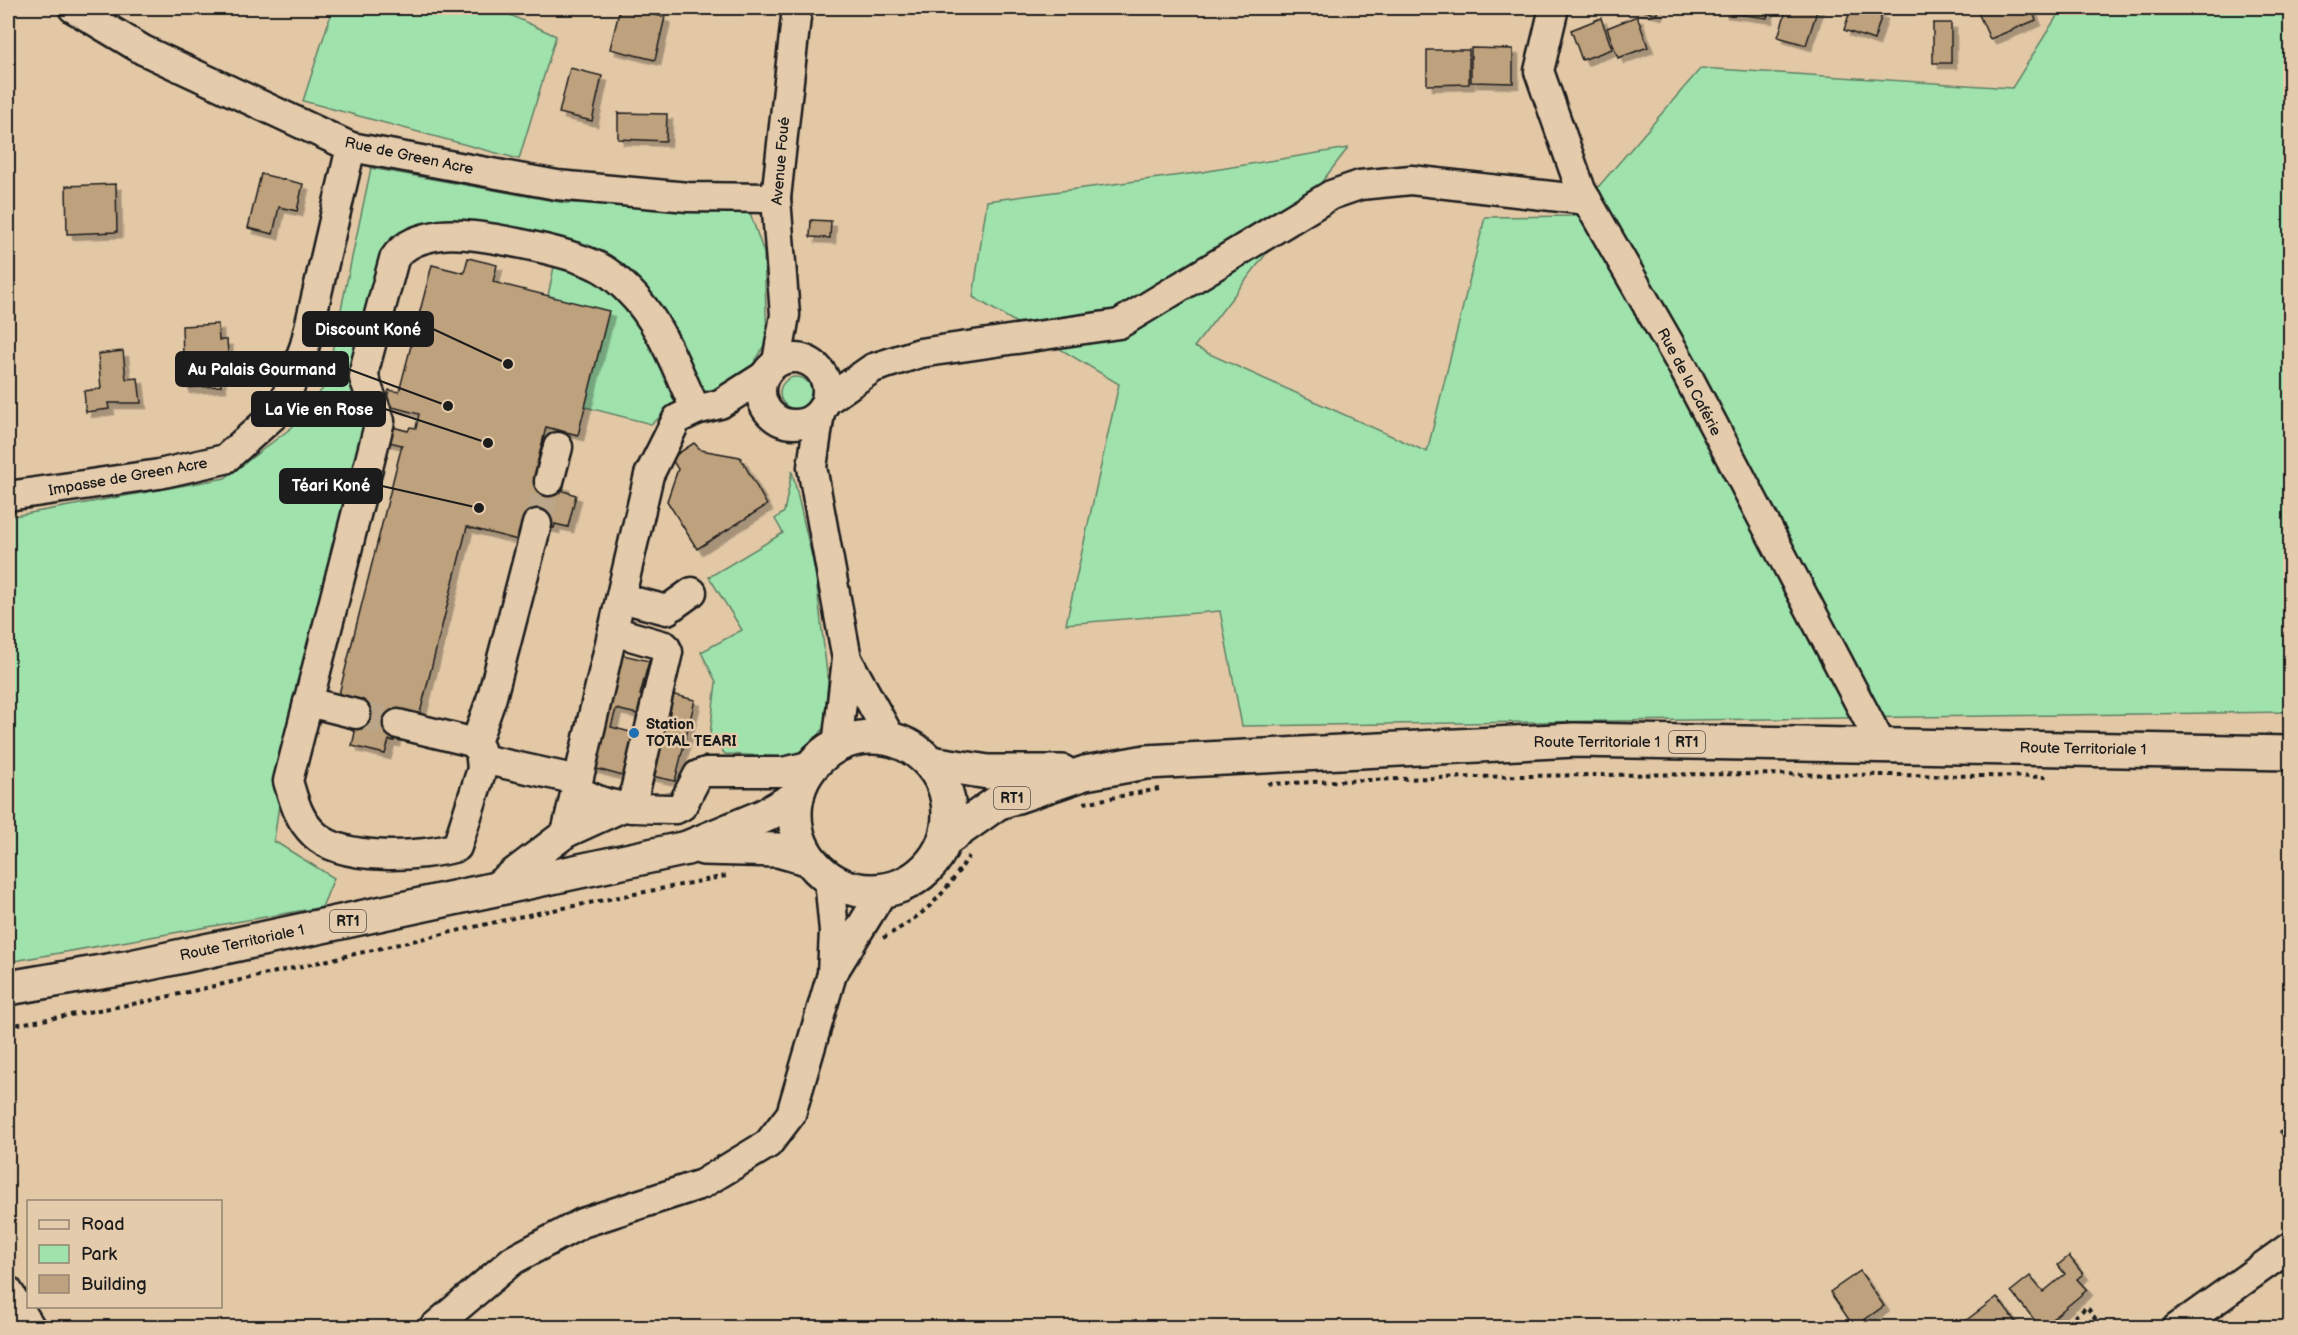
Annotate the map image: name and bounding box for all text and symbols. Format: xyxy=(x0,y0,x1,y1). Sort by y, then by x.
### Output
street label: Avenue Foué xyxy=(768,116,794,206)
street label: Rue de Green Acre xyxy=(343,133,475,179)
callout: Discount Koné xyxy=(303,312,433,346)
text: Discount Koné xyxy=(315,321,422,340)
street label: Rue de la Caférie xyxy=(1653,325,1725,439)
callout: Au Palais Gourmand xyxy=(176,352,348,386)
text: Au Palais Gourmand xyxy=(187,361,336,380)
callout: La Vie en Rose xyxy=(252,392,385,426)
text: La Vie en Rose xyxy=(265,401,373,420)
street label: Impasse de Green Acre xyxy=(47,454,209,500)
callout: Téari Koné xyxy=(280,469,382,503)
text: Téari Koné xyxy=(292,477,371,496)
place label: Station TOTAL TEARI xyxy=(646,715,737,751)
marker: Station TOTAL TEARI xyxy=(627,726,641,740)
road number: RT1 xyxy=(1669,731,1705,753)
street label: Route Territoriale 1 xyxy=(1534,733,1660,752)
street label: Route Territoriale 1 xyxy=(2019,738,2147,760)
road number: RT1 xyxy=(994,787,1030,809)
road number: RT1 xyxy=(330,910,366,932)
street label: Route Territoriale 1 xyxy=(178,921,306,965)
legend xyxy=(27,1200,222,1308)
text: Road xyxy=(81,1214,125,1235)
text: Park xyxy=(81,1244,117,1265)
text: Building xyxy=(81,1274,147,1295)

